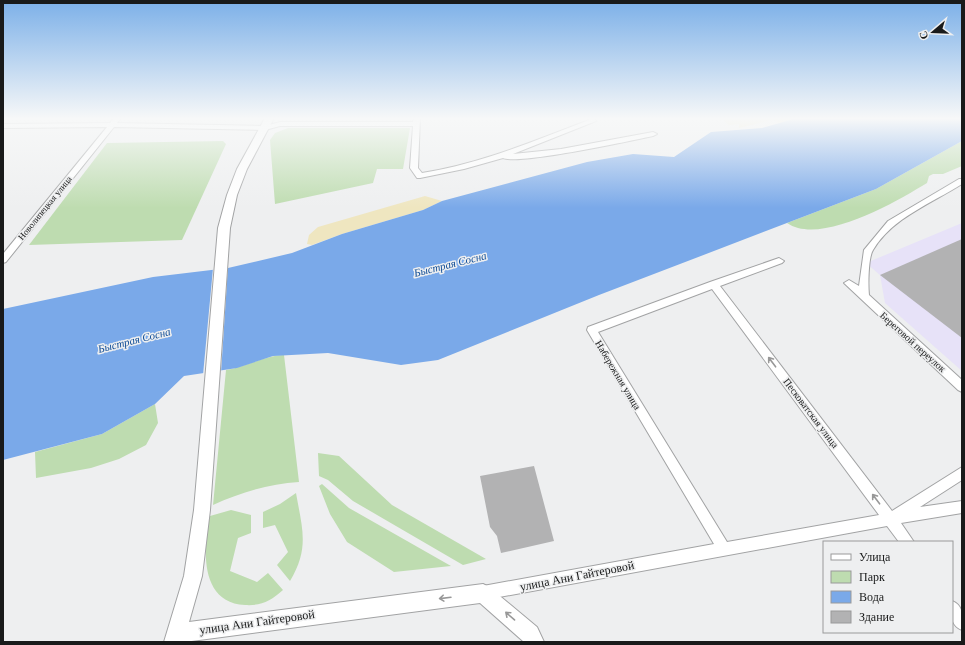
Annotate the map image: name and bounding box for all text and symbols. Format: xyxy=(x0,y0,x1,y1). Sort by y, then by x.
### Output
north arrow xyxy=(913,12,953,52)
text: С xyxy=(917,29,931,41)
street label: Новолипецкая улица xyxy=(16,174,74,242)
water label: Быстрая Сосна xyxy=(411,249,488,279)
street label: Береговой переулок xyxy=(878,310,948,374)
water label: Быстрая Сосна xyxy=(95,325,172,355)
street label: Набережная улица xyxy=(593,338,643,412)
one-way arrow xyxy=(768,357,776,368)
street label: Песковатская улица xyxy=(781,376,841,450)
one-way arrow xyxy=(872,494,880,505)
legend xyxy=(823,541,953,633)
text: Улица xyxy=(859,550,891,564)
street label: улица Ани Гайтеровой xyxy=(519,558,636,594)
text: Парк xyxy=(859,570,885,584)
text: Вода xyxy=(859,590,885,604)
one-way arrow xyxy=(439,594,452,602)
street label: улица Ани Гайтеровой xyxy=(199,607,316,637)
text: Здание xyxy=(859,610,894,624)
one-way arrow xyxy=(505,612,515,621)

